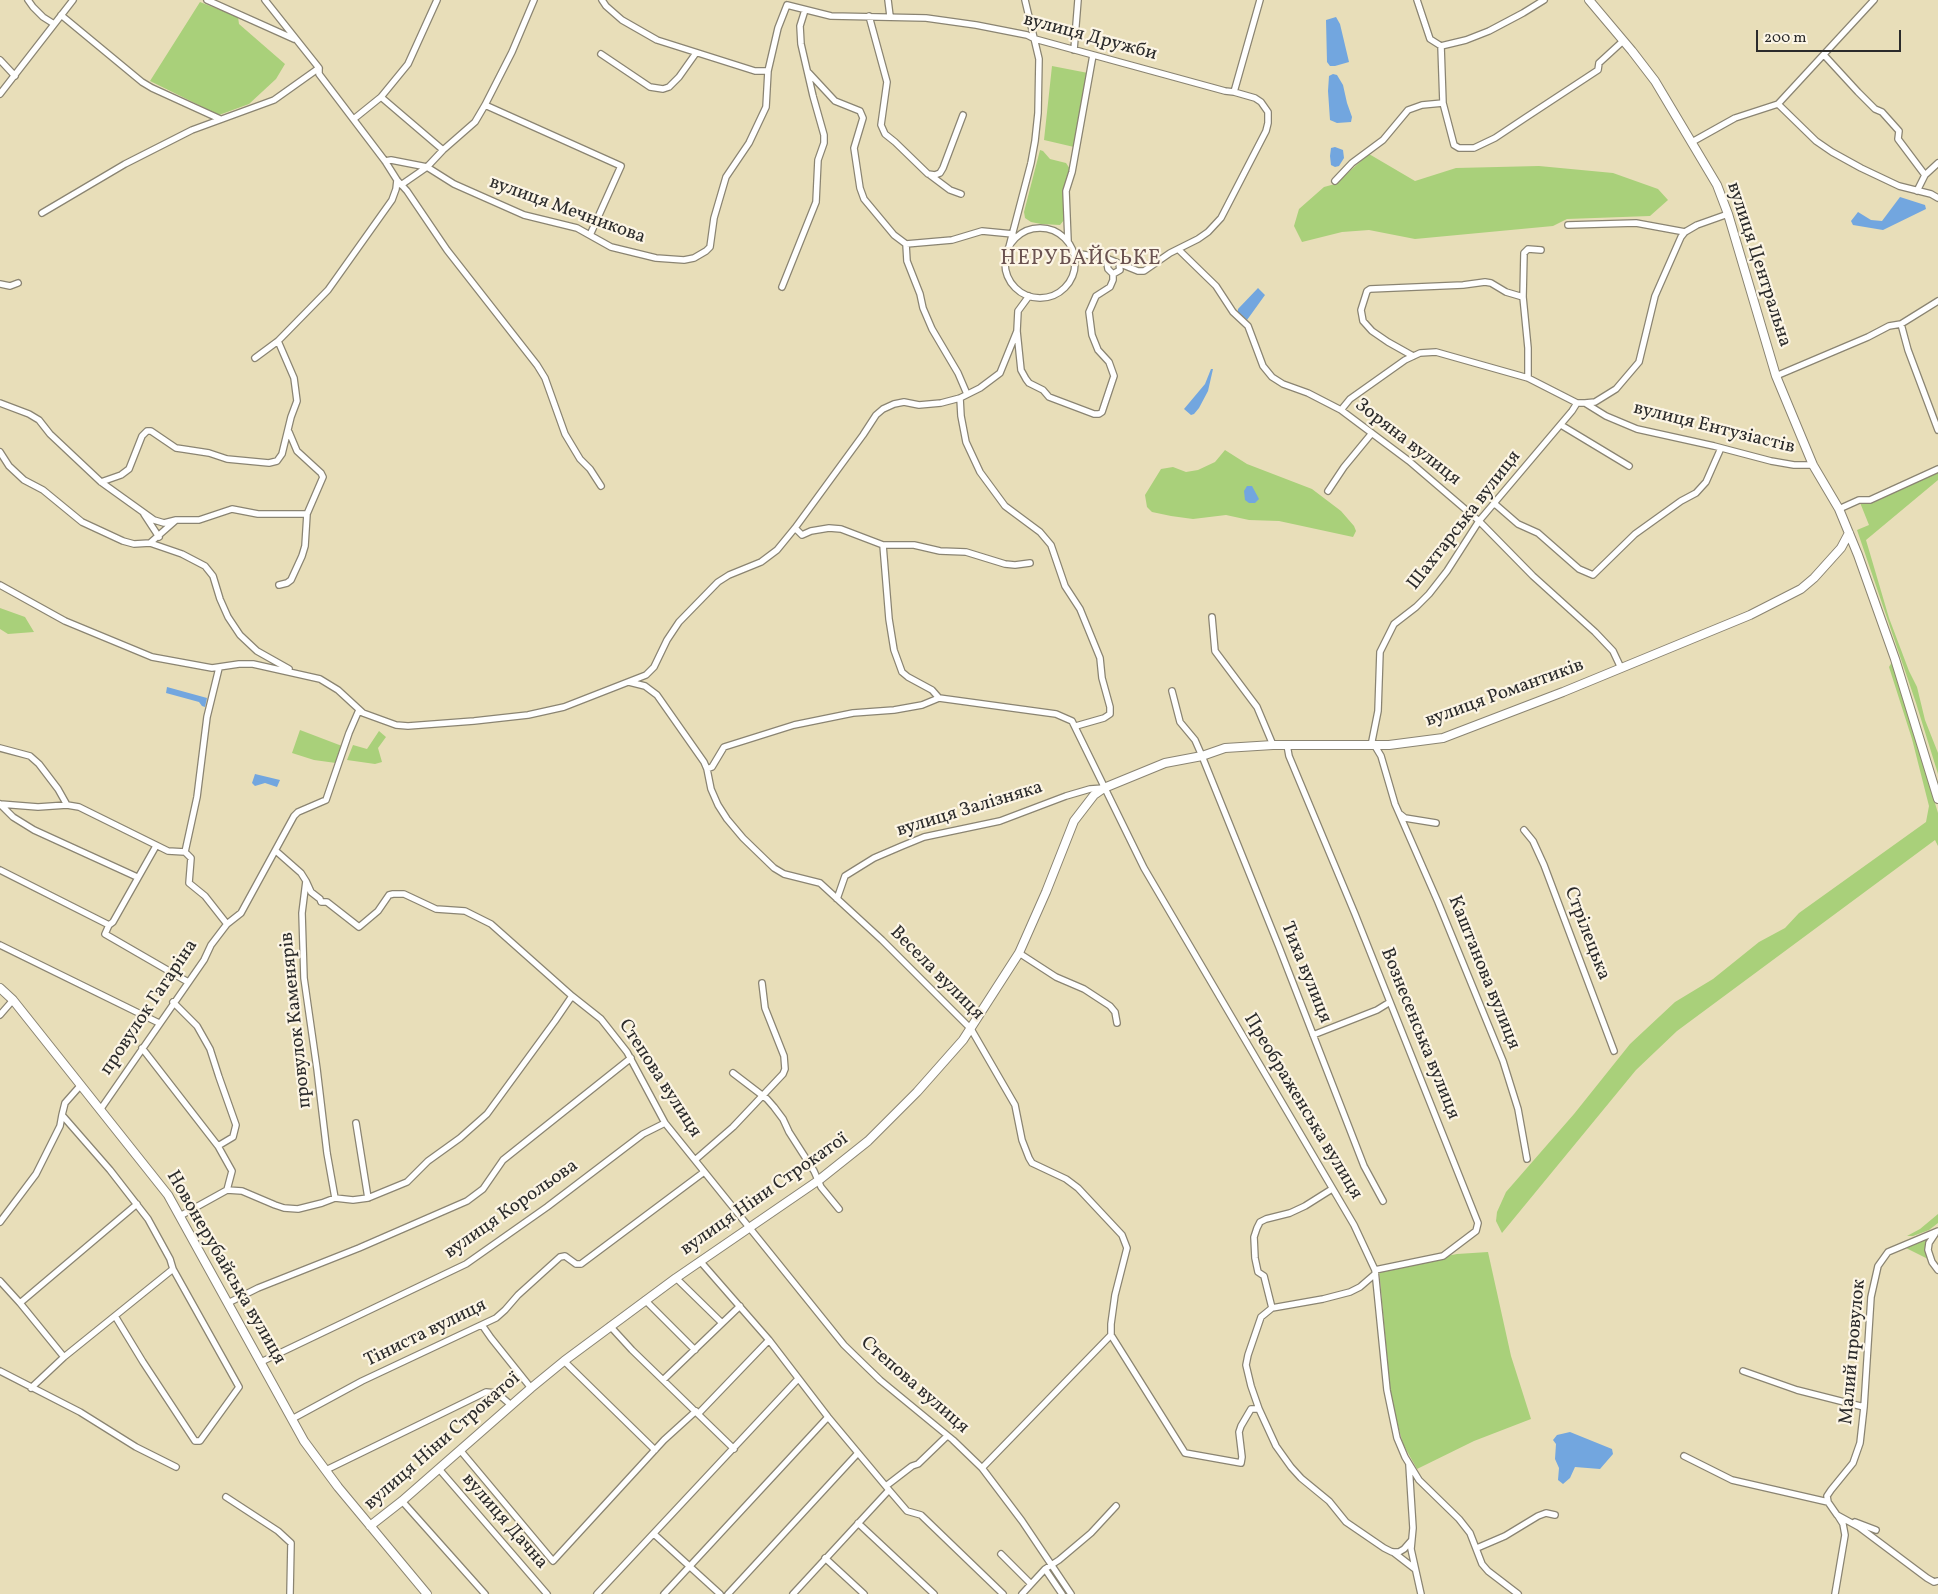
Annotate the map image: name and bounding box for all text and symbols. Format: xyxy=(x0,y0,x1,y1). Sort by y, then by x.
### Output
street label: вулиця Дружби xyxy=(1021,9,1159,67)
scale bar xyxy=(1758,20,1903,52)
text: 200 m xyxy=(1764,28,1807,49)
street label: вулиця Мечникова xyxy=(486,172,648,250)
street label: вулиця Центральна xyxy=(1721,180,1795,350)
district label: НЕРУБАЙСЬКЕ xyxy=(999,247,1163,273)
street label: Зоряна вулиця xyxy=(1349,394,1465,492)
street label: вулиця Ентузіастів xyxy=(1631,398,1797,460)
street label: Шахтарська вулиця xyxy=(1403,447,1527,595)
street label: вулиця Романтиків xyxy=(1423,655,1587,733)
street label: вулиця Залізняка xyxy=(894,777,1046,843)
street label: Стрілецька xyxy=(1558,884,1614,984)
street label: Каштанова вулиця xyxy=(1442,893,1524,1053)
street label: Тиха вулиця xyxy=(1274,919,1336,1027)
street label: Весела вулиця xyxy=(884,922,988,1026)
street label: провулок Каменярів xyxy=(276,931,318,1109)
street label: провулок Гагаріна xyxy=(96,936,204,1080)
street label: Вознесенська вулиця xyxy=(1374,945,1464,1123)
street label: Преображенська вулиця xyxy=(1237,1010,1367,1204)
street label: Степова вулиця xyxy=(612,1016,706,1142)
street label: вулиця Ніни Строкатої xyxy=(677,1129,853,1261)
street label: вулиця Корольова xyxy=(441,1155,583,1265)
street label: Новонерубайська вулиця xyxy=(160,1167,290,1369)
street label: Малий провулок xyxy=(1836,1278,1872,1426)
street label: Тіниста вулиця xyxy=(361,1295,491,1373)
street label: Степова вулиця xyxy=(855,1333,973,1439)
street label: вулиця Ніни Строкатої xyxy=(360,1368,526,1516)
street label: вулиця Дачна xyxy=(456,1469,552,1575)

